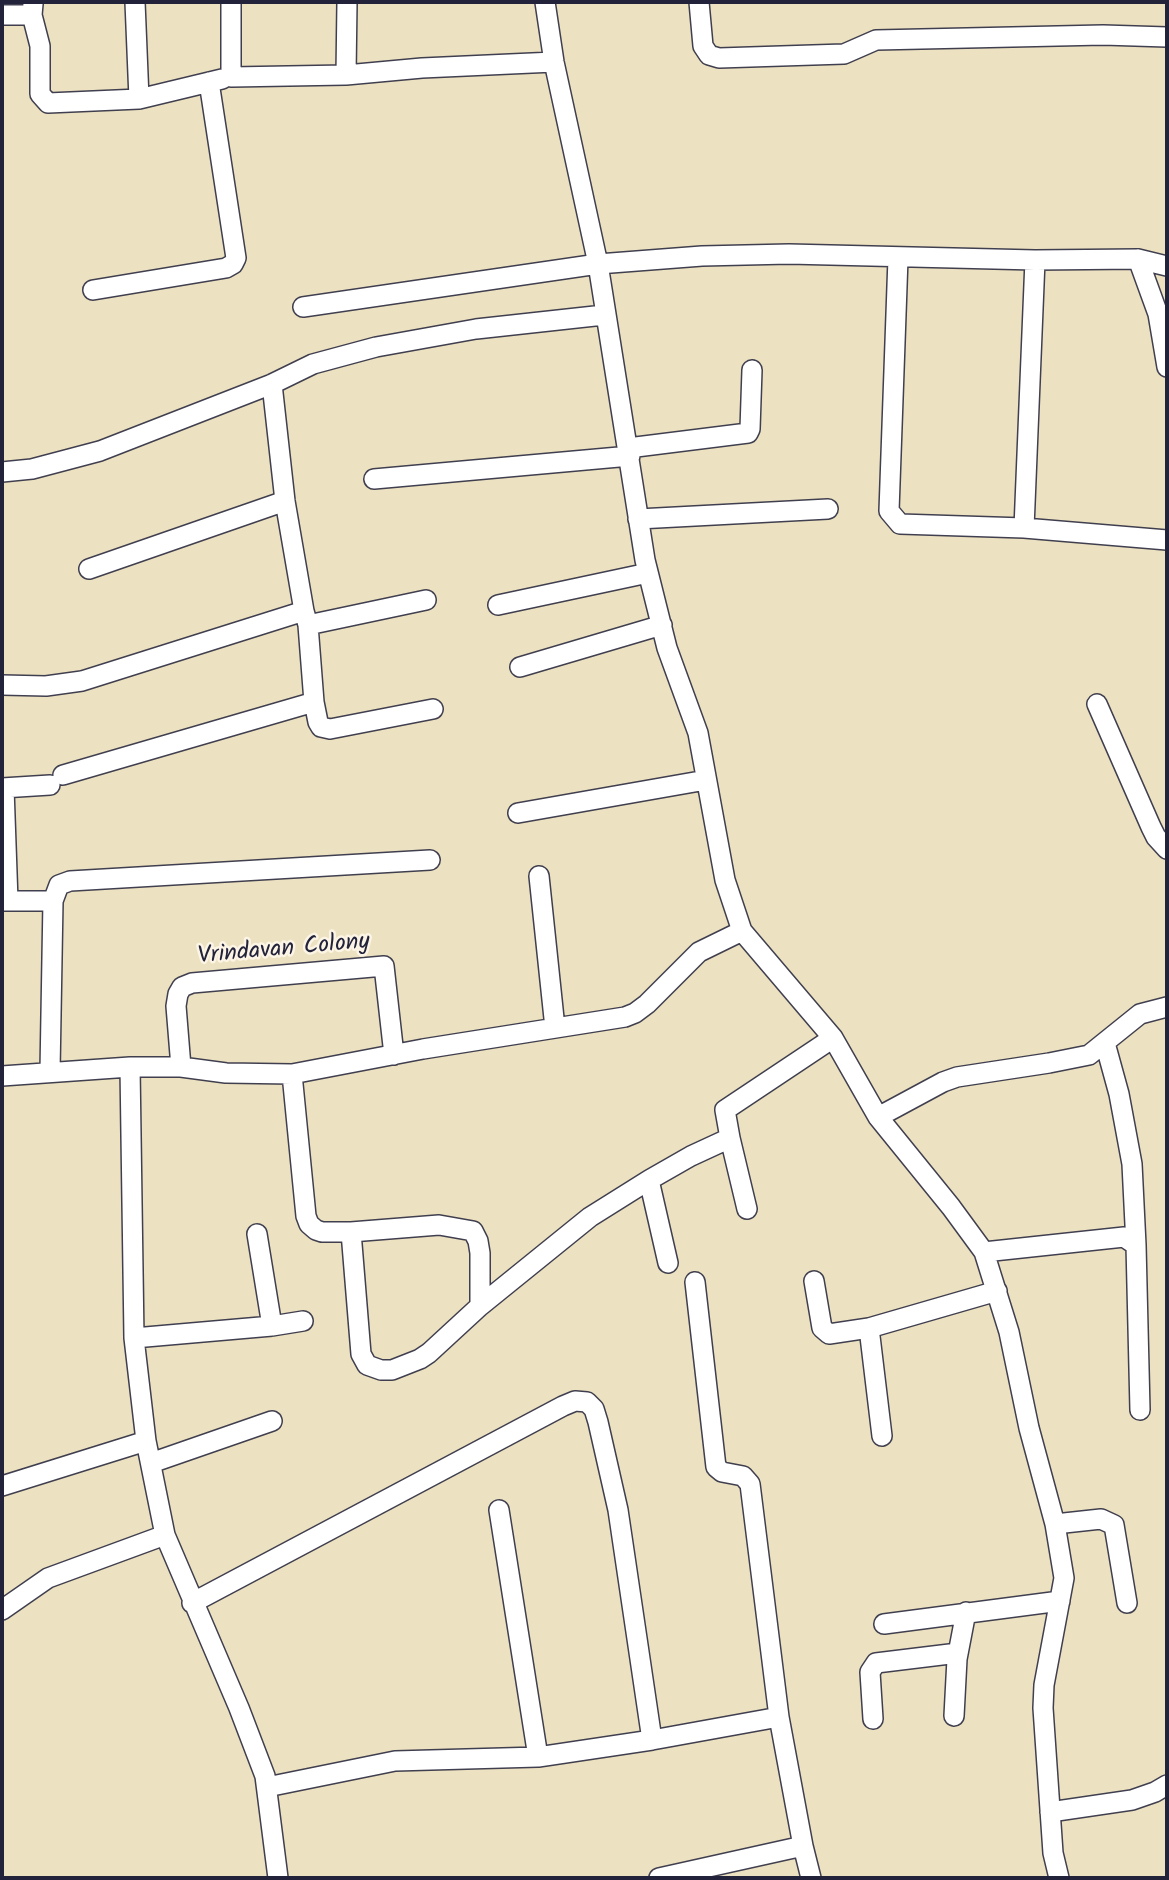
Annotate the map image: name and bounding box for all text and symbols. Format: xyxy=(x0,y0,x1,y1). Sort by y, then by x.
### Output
street label: Vrindavan Colony xyxy=(197,929,371,973)

